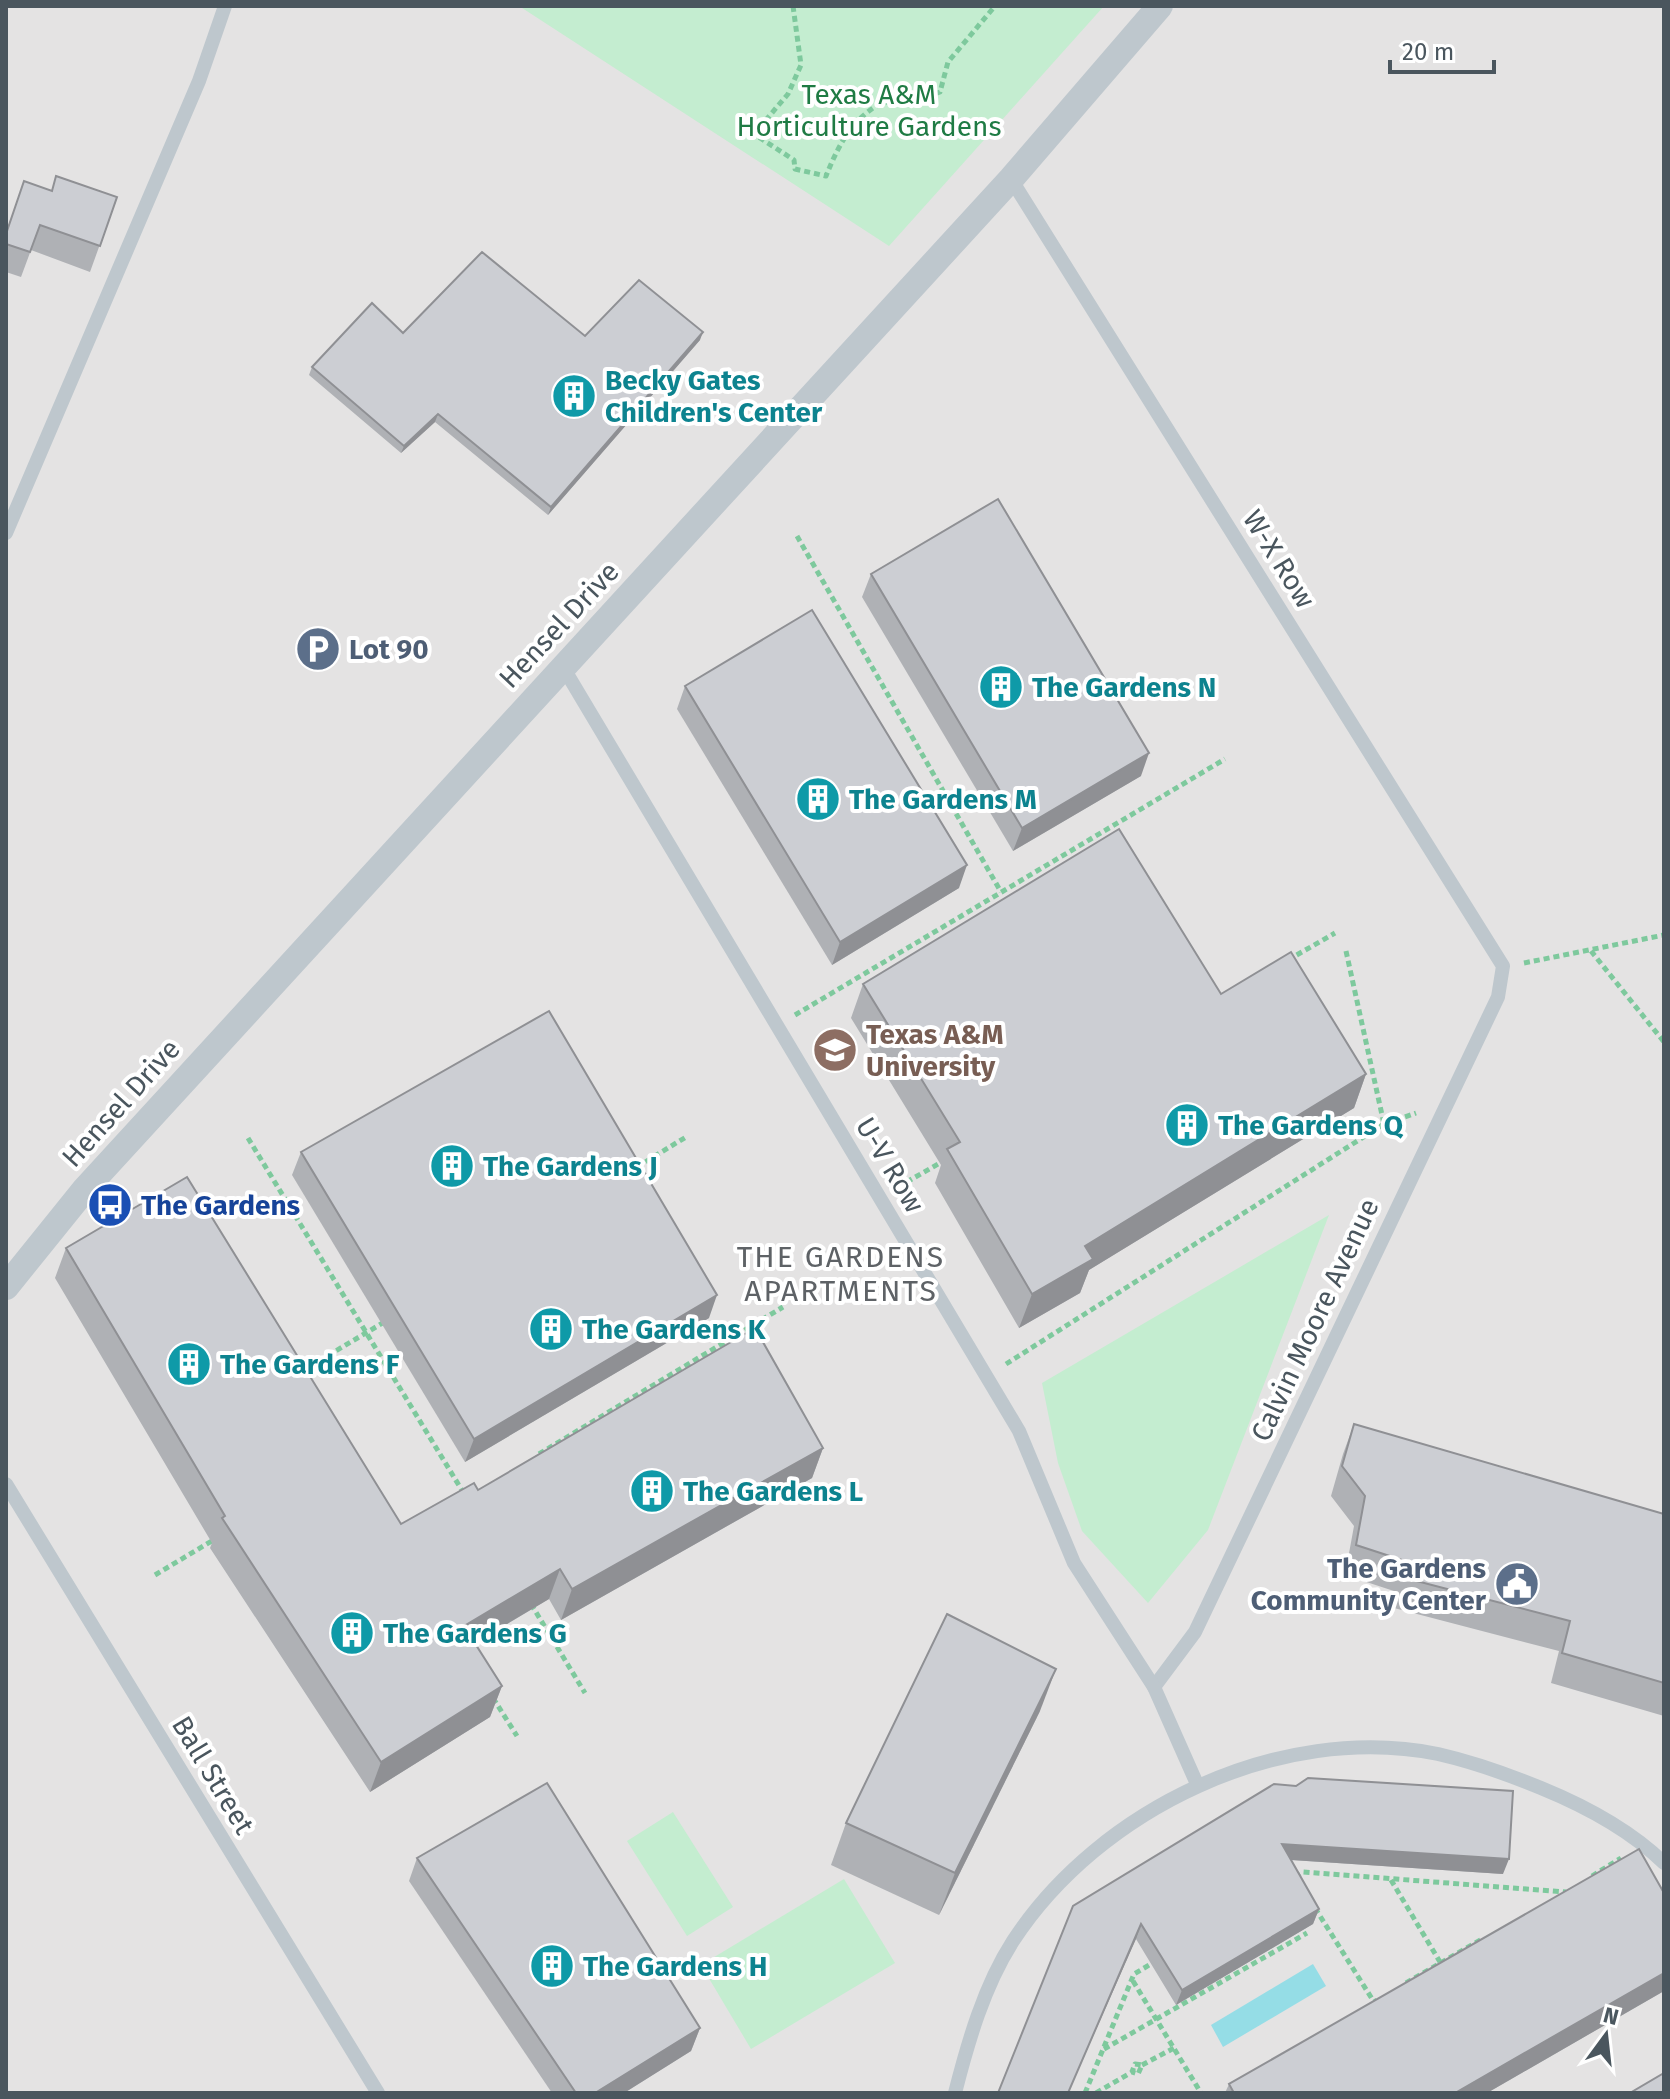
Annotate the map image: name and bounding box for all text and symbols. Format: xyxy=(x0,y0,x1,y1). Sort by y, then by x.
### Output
scale bar xyxy=(1390,24,1494,74)
text: 20 m xyxy=(1402,38,1454,66)
park label: Texas A&M Horticulture Gardens xyxy=(736,78,1002,143)
place label: Becky Gates Children's Center xyxy=(605,364,823,429)
building icon: Becky Gates Children's Center xyxy=(550,372,598,420)
street label: W-X Row xyxy=(1236,504,1322,614)
street label: Hensel Drive xyxy=(492,555,626,695)
parking icon: Lot 90 xyxy=(294,625,342,673)
place label: Lot 90 xyxy=(349,633,429,666)
building icon: The Gardens N xyxy=(977,663,1025,711)
place label: The Gardens N xyxy=(1032,671,1216,704)
building icon: The Gardens M xyxy=(794,775,842,823)
place label: The Gardens M xyxy=(849,783,1037,816)
place label: Texas A&M University xyxy=(866,1018,1004,1083)
school or university icon: Texas A&M University xyxy=(811,1026,859,1074)
street label: Hensel Drive xyxy=(55,1032,187,1174)
building icon: The Gardens Q xyxy=(1163,1101,1211,1149)
place label: The Gardens Q xyxy=(1218,1109,1404,1142)
street label: U-V Row xyxy=(849,1111,931,1219)
building icon: The Gardens J xyxy=(428,1142,476,1190)
place label: The Gardens J xyxy=(483,1150,658,1183)
bus stop icon: The Gardens xyxy=(86,1181,134,1229)
place label: The Gardens xyxy=(141,1189,300,1222)
street label: Calvin Moore Avenue xyxy=(1244,1193,1386,1447)
district label: THE GARDENS APARTMENTS xyxy=(737,1239,945,1309)
building icon: The Gardens K xyxy=(527,1305,575,1353)
place label: The Gardens K xyxy=(582,1313,767,1346)
building icon: The Gardens F xyxy=(165,1340,213,1388)
place label: The Gardens F xyxy=(220,1348,400,1381)
building icon: The Gardens L xyxy=(628,1467,676,1515)
place label: The Gardens L xyxy=(683,1475,863,1508)
place label: The Gardens Community Center xyxy=(1251,1552,1487,1617)
public building icon: The Gardens Community Center xyxy=(1493,1560,1541,1608)
building icon: The Gardens G xyxy=(328,1609,376,1657)
place label: The Gardens G xyxy=(383,1617,567,1650)
street label: Ball Street xyxy=(165,1710,262,1841)
building icon: The Gardens H xyxy=(528,1942,576,1990)
place label: The Gardens H xyxy=(583,1950,767,1983)
north arrow xyxy=(1566,1995,1646,2075)
text: N xyxy=(1601,2001,1622,2031)

